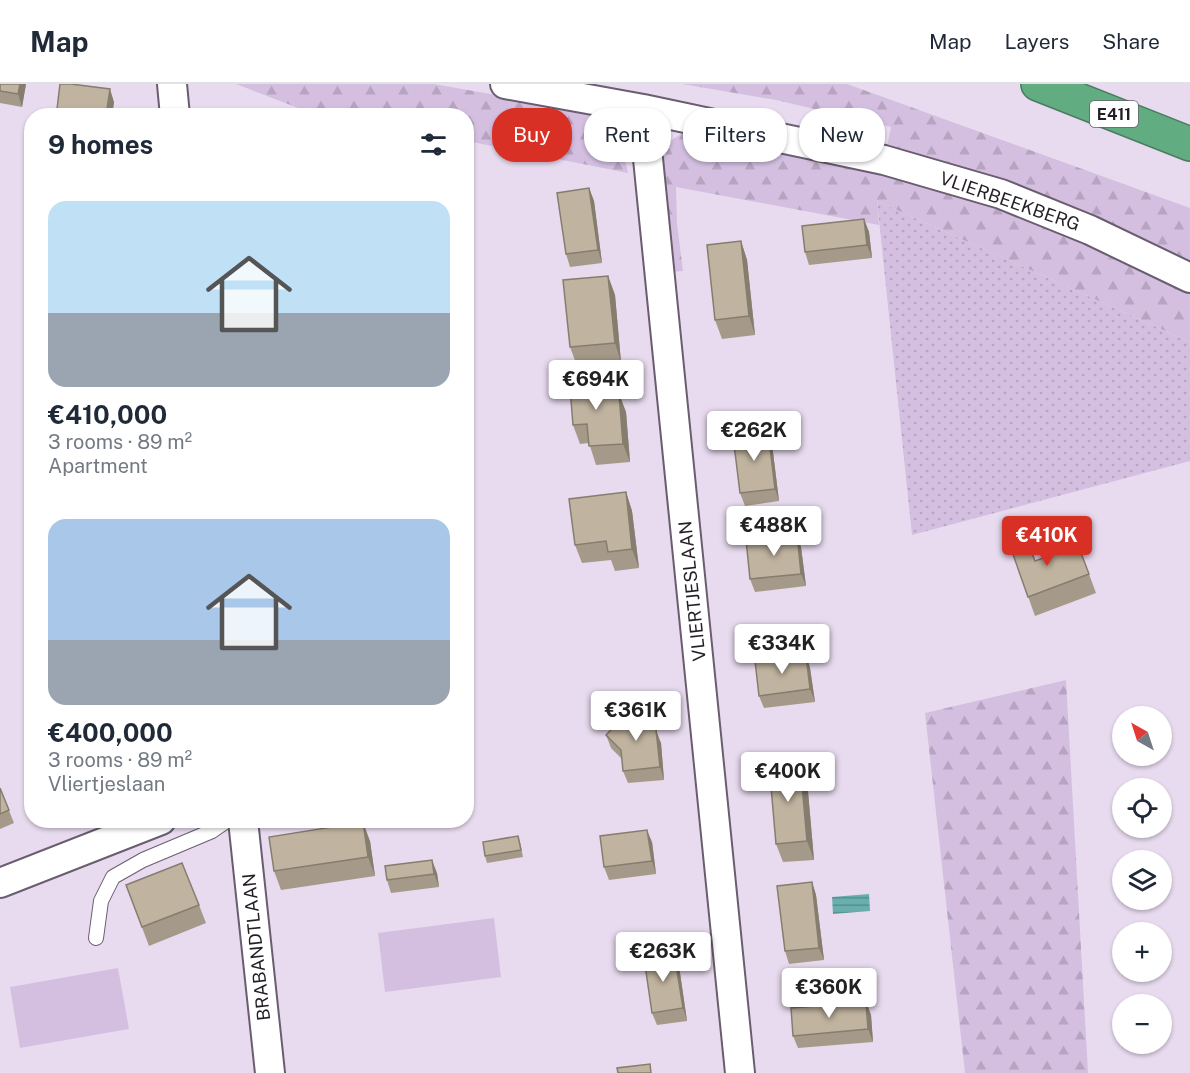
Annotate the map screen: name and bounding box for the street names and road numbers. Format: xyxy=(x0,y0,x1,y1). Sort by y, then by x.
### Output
road number: E411 xyxy=(1090,101,1138,127)
street label: VLIERBEEKBERG xyxy=(937,167,1083,235)
street label: VLIERTJESLAAN xyxy=(674,520,710,662)
street label: BRABANDTLAAN xyxy=(238,872,274,1022)

